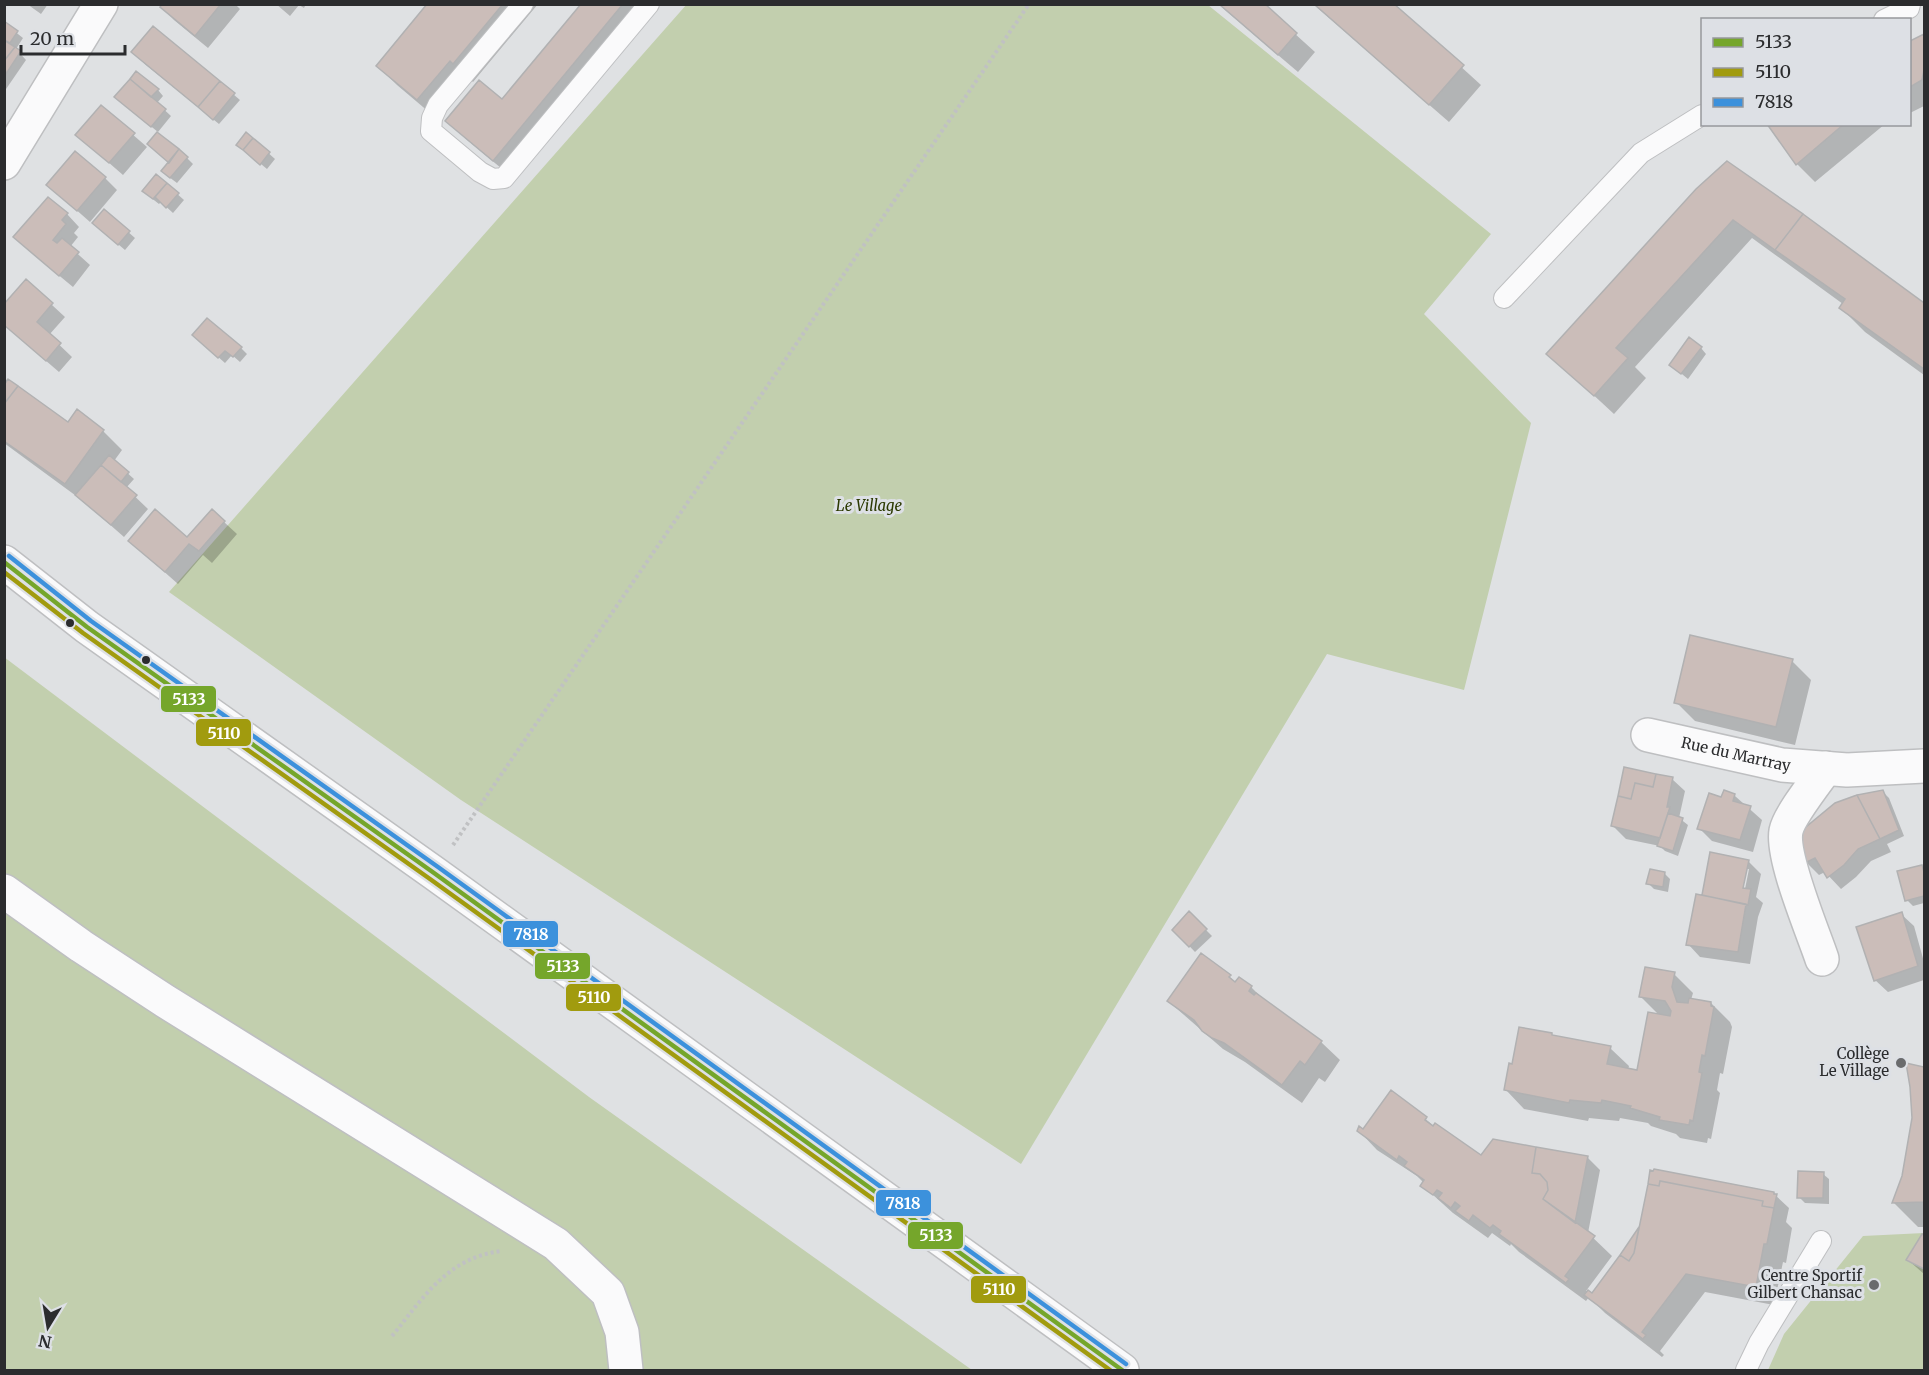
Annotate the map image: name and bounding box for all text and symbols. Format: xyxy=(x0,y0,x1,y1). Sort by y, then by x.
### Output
scale bar xyxy=(21,18,124,56)
legend xyxy=(1701,18,1911,126)
text: 20 m xyxy=(30,27,74,50)
text: 5133 xyxy=(1755,30,1792,53)
text: 5110 xyxy=(1755,60,1791,83)
text: 7818 xyxy=(1755,90,1793,113)
park label: Le Village xyxy=(836,496,903,515)
unlabelled marker xyxy=(64,617,76,629)
unlabelled marker xyxy=(140,654,152,666)
line badge: 5133 xyxy=(160,685,217,713)
text: 5133 xyxy=(172,689,206,709)
line badge: 5110 xyxy=(195,718,252,747)
text: 5110 xyxy=(208,723,240,743)
street label: Rue du Martray xyxy=(1679,733,1792,775)
line badge: 7818 xyxy=(502,920,559,948)
text: 7818 xyxy=(513,924,549,944)
line badge: 5133 xyxy=(534,952,591,980)
text: 5133 xyxy=(546,956,580,976)
line badge: 5110 xyxy=(565,983,622,1012)
text: 5110 xyxy=(578,987,610,1007)
place label: Collège Le Village xyxy=(1819,1044,1889,1080)
marker: Collège Le Village xyxy=(1894,1056,1908,1070)
line badge: 7818 xyxy=(875,1189,932,1217)
text: 7818 xyxy=(885,1193,921,1213)
line badge: 5133 xyxy=(907,1221,964,1250)
text: 5133 xyxy=(919,1225,953,1245)
place label: Centre Sportif Gilbert Chansac xyxy=(1748,1266,1863,1302)
line badge: 5110 xyxy=(970,1275,1027,1304)
marker: Centre Sportif Gilbert Chansac xyxy=(1867,1278,1881,1292)
text: 5110 xyxy=(983,1279,1015,1299)
north arrow xyxy=(18,1297,78,1357)
text: N xyxy=(37,1331,53,1353)

